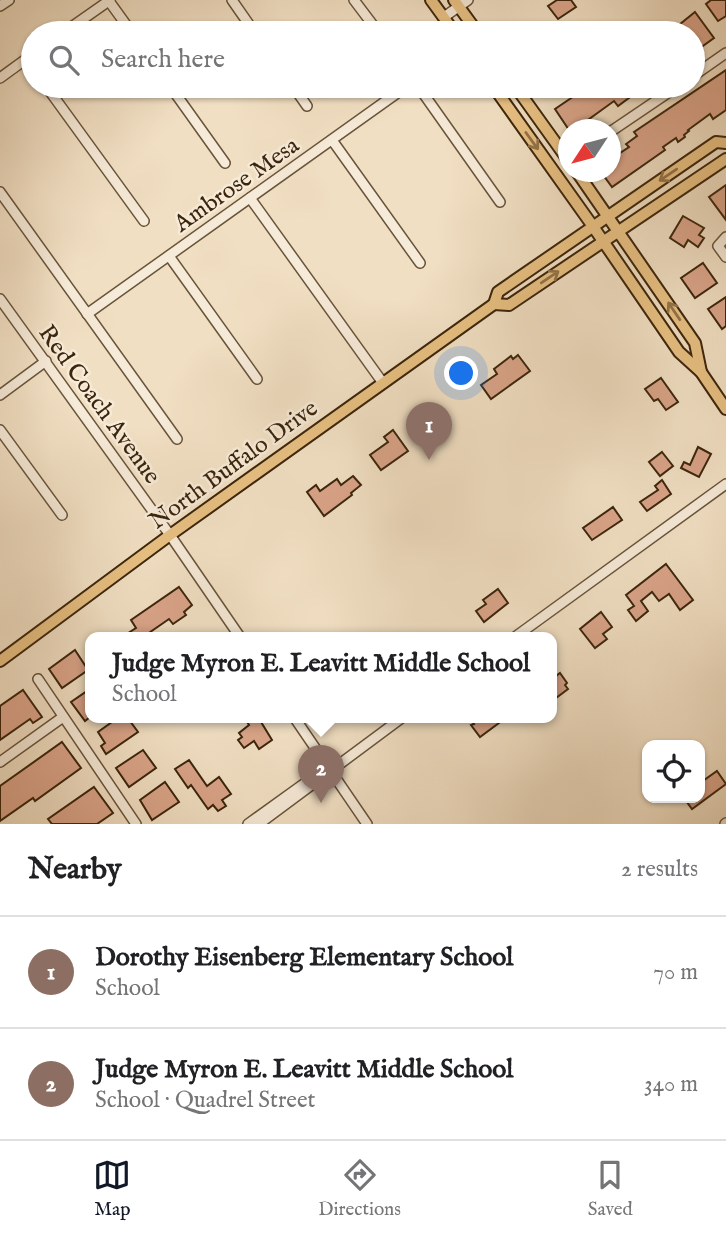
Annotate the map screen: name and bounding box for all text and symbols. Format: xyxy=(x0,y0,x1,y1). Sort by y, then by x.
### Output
search box xyxy=(21,21,705,98)
icon: search xyxy=(45,41,83,79)
text: Search here xyxy=(101,43,225,76)
north arrow xyxy=(558,119,621,182)
street label: Ambrose Mesa xyxy=(167,130,306,240)
one-way arrow xyxy=(525,131,540,150)
one-way arrow xyxy=(658,168,678,182)
one-way arrow xyxy=(540,270,559,284)
one-way arrow xyxy=(666,302,681,321)
street label: Red Coach Avenue xyxy=(31,319,167,491)
your location xyxy=(444,356,478,390)
street label: North Buffalo Drive xyxy=(143,393,325,537)
pin: 1 xyxy=(406,402,452,460)
popup xyxy=(85,632,557,723)
text: Judge Myron E. Leavitt Middle School xyxy=(112,647,530,680)
text: School xyxy=(112,680,177,709)
map controls xyxy=(642,740,705,803)
button: locate xyxy=(642,740,705,803)
pin: 2 xyxy=(298,745,344,803)
text: Nearby xyxy=(28,851,121,889)
text: 2 results xyxy=(621,855,698,884)
text: Dorothy Eisenberg Elementary School xyxy=(95,941,513,974)
text: 1 xyxy=(47,958,55,987)
text: 70 m xyxy=(653,958,698,987)
text: School xyxy=(95,974,160,1003)
text: Judge Myron E. Leavitt Middle School xyxy=(95,1053,513,1086)
text: 2 xyxy=(46,1070,56,1099)
text: 340 m xyxy=(644,1070,698,1099)
text: School · Quadrel Street xyxy=(95,1086,315,1115)
tab: Map xyxy=(93,1156,131,1222)
tab: Directions xyxy=(318,1156,401,1222)
tab: Saved xyxy=(588,1156,633,1222)

